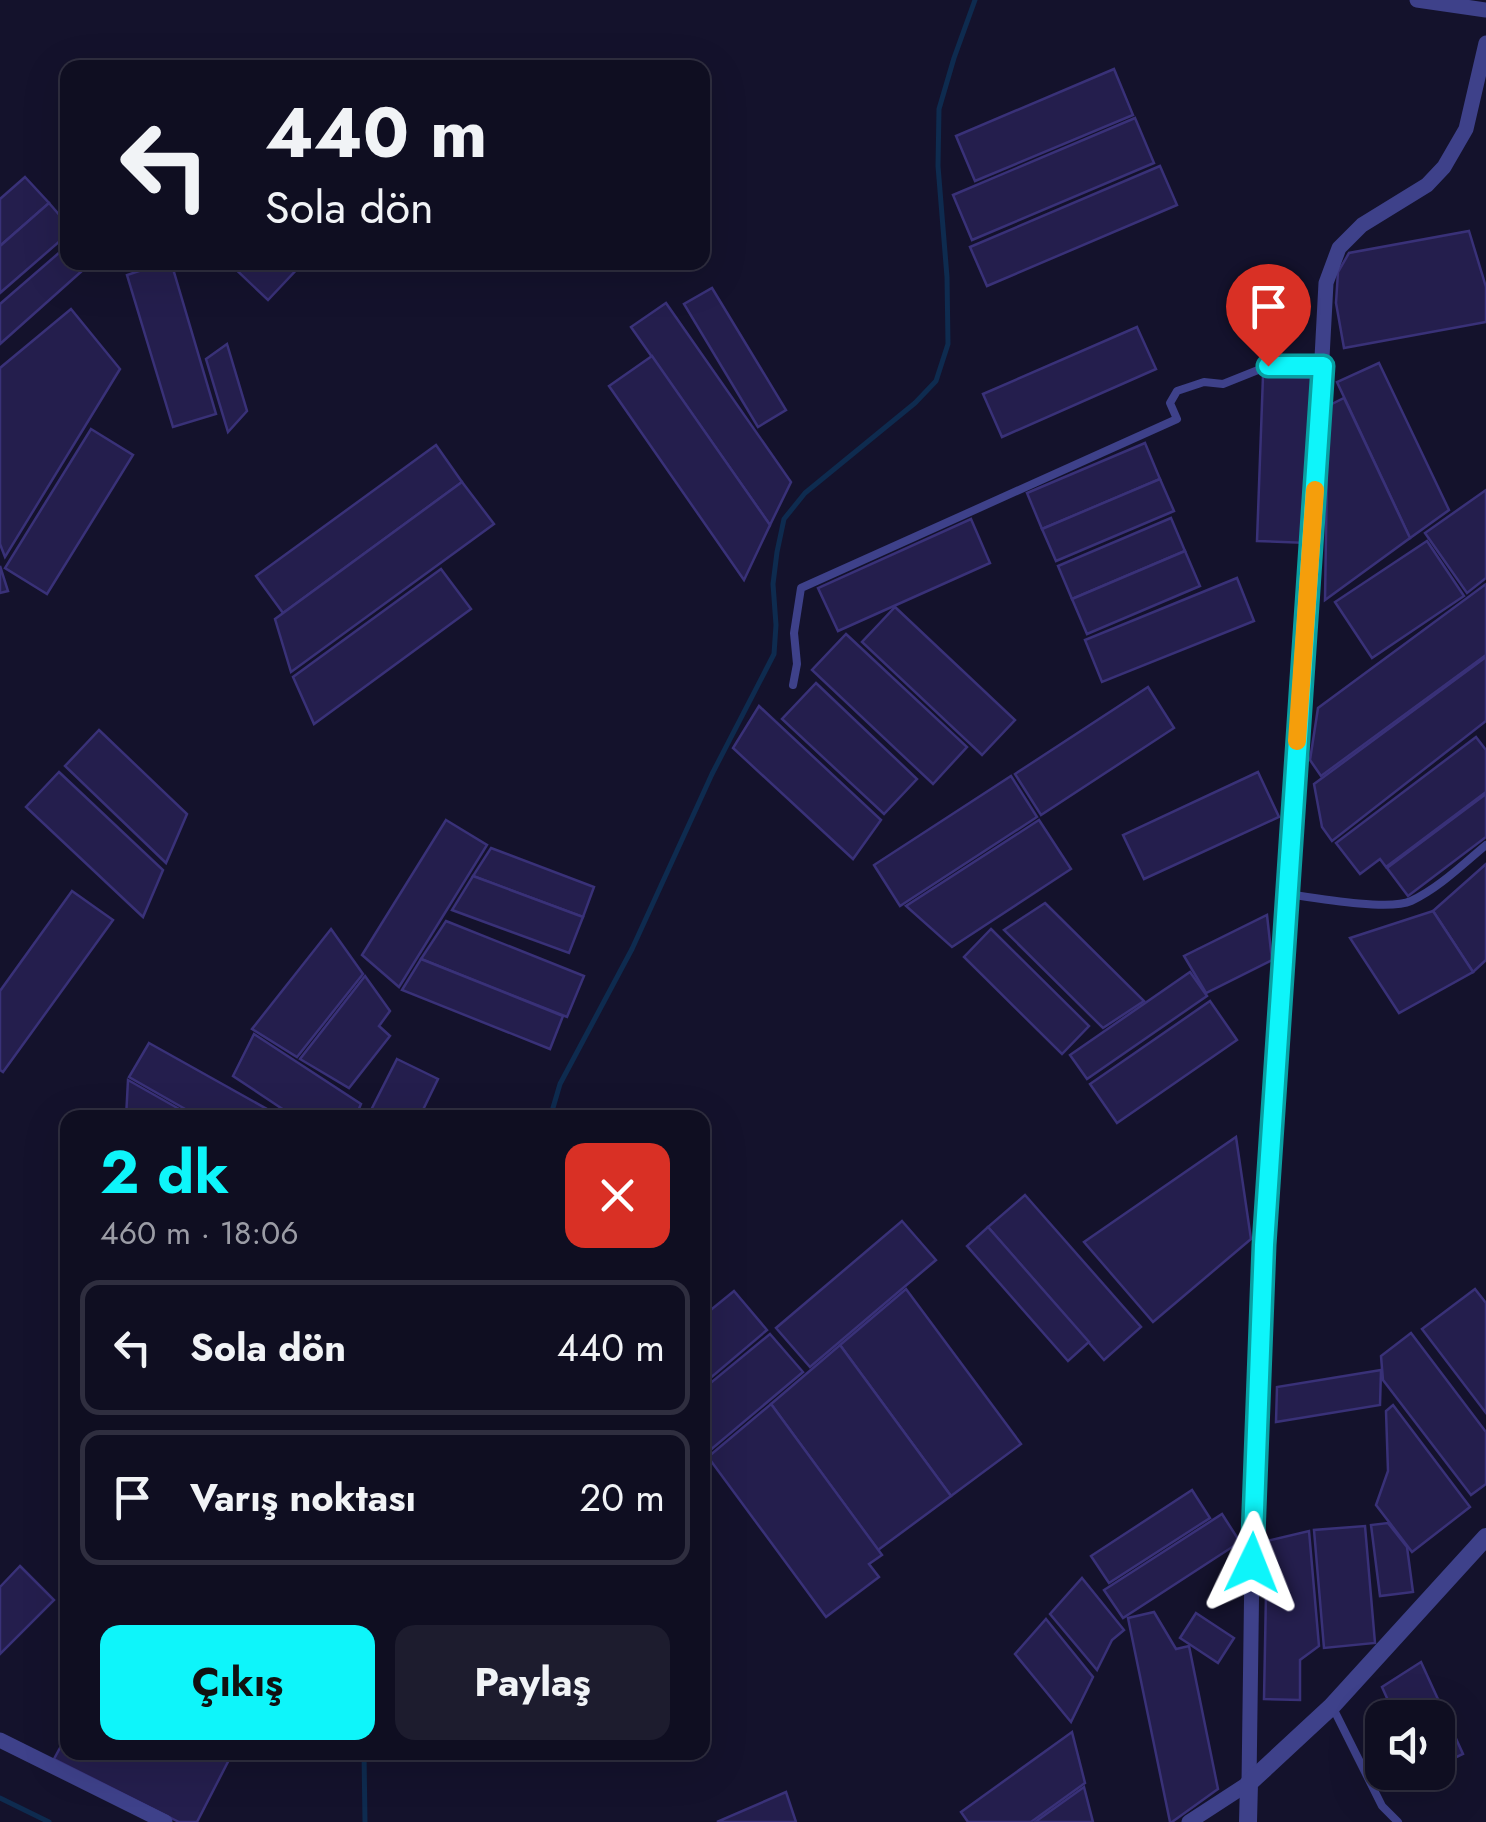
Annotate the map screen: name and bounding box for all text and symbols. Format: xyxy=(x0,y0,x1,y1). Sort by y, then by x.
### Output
text: 440 m xyxy=(265,82,487,183)
icon: left xyxy=(100,100,230,230)
text: Sola dön xyxy=(265,175,434,240)
pin xyxy=(1226,264,1311,367)
icon: arrive xyxy=(1241,279,1296,334)
text: 2 dk xyxy=(100,1129,229,1216)
button: close xyxy=(565,1143,670,1248)
text: 460 m · 18:06 xyxy=(100,1210,299,1256)
icon: left xyxy=(105,1320,160,1375)
text: Sola dön xyxy=(190,1320,346,1375)
text: 440 m xyxy=(557,1320,665,1375)
icon: arrive xyxy=(105,1470,160,1525)
text: Varış noktası xyxy=(190,1470,416,1525)
text: 20 m xyxy=(580,1470,665,1525)
position arrow xyxy=(1200,1511,1304,1615)
button: Çıkış xyxy=(100,1625,375,1740)
button: Paylaş xyxy=(395,1625,670,1740)
map controls xyxy=(1365,1700,1455,1790)
button: sound xyxy=(1365,1700,1455,1790)

